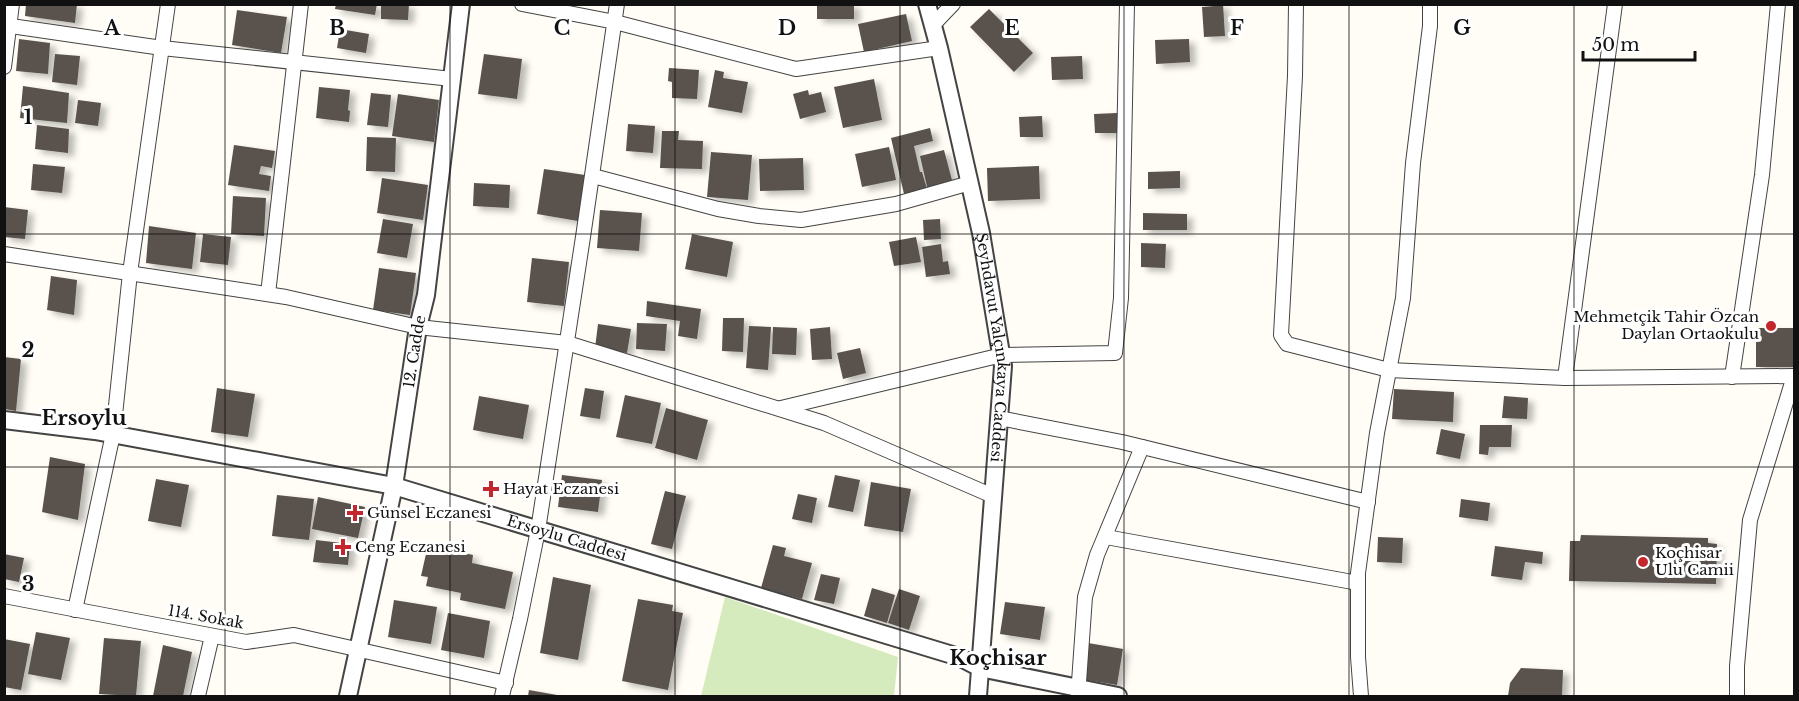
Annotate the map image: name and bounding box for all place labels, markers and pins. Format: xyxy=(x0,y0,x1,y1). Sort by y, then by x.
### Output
place label: Mehmetçik Tahir Özcan Daylan Ortaokulu xyxy=(1573,307,1759,343)
marker: Mehmetçik Tahir Özcan Daylan Ortaokulu xyxy=(1764,319,1778,333)
place label: Hayat Eczanesi xyxy=(503,479,619,498)
marker: Hayat Eczanesi xyxy=(484,482,498,496)
place label: Günsel Eczanesi xyxy=(367,503,491,522)
marker: Günsel Eczanesi xyxy=(348,506,362,520)
place label: Ceng Eczanesi xyxy=(355,537,466,556)
marker: Ceng Eczanesi xyxy=(336,540,350,554)
place label: Koçhisar Ulu Camii xyxy=(1655,543,1734,579)
marker: Koçhisar Ulu Camii xyxy=(1636,555,1650,569)

